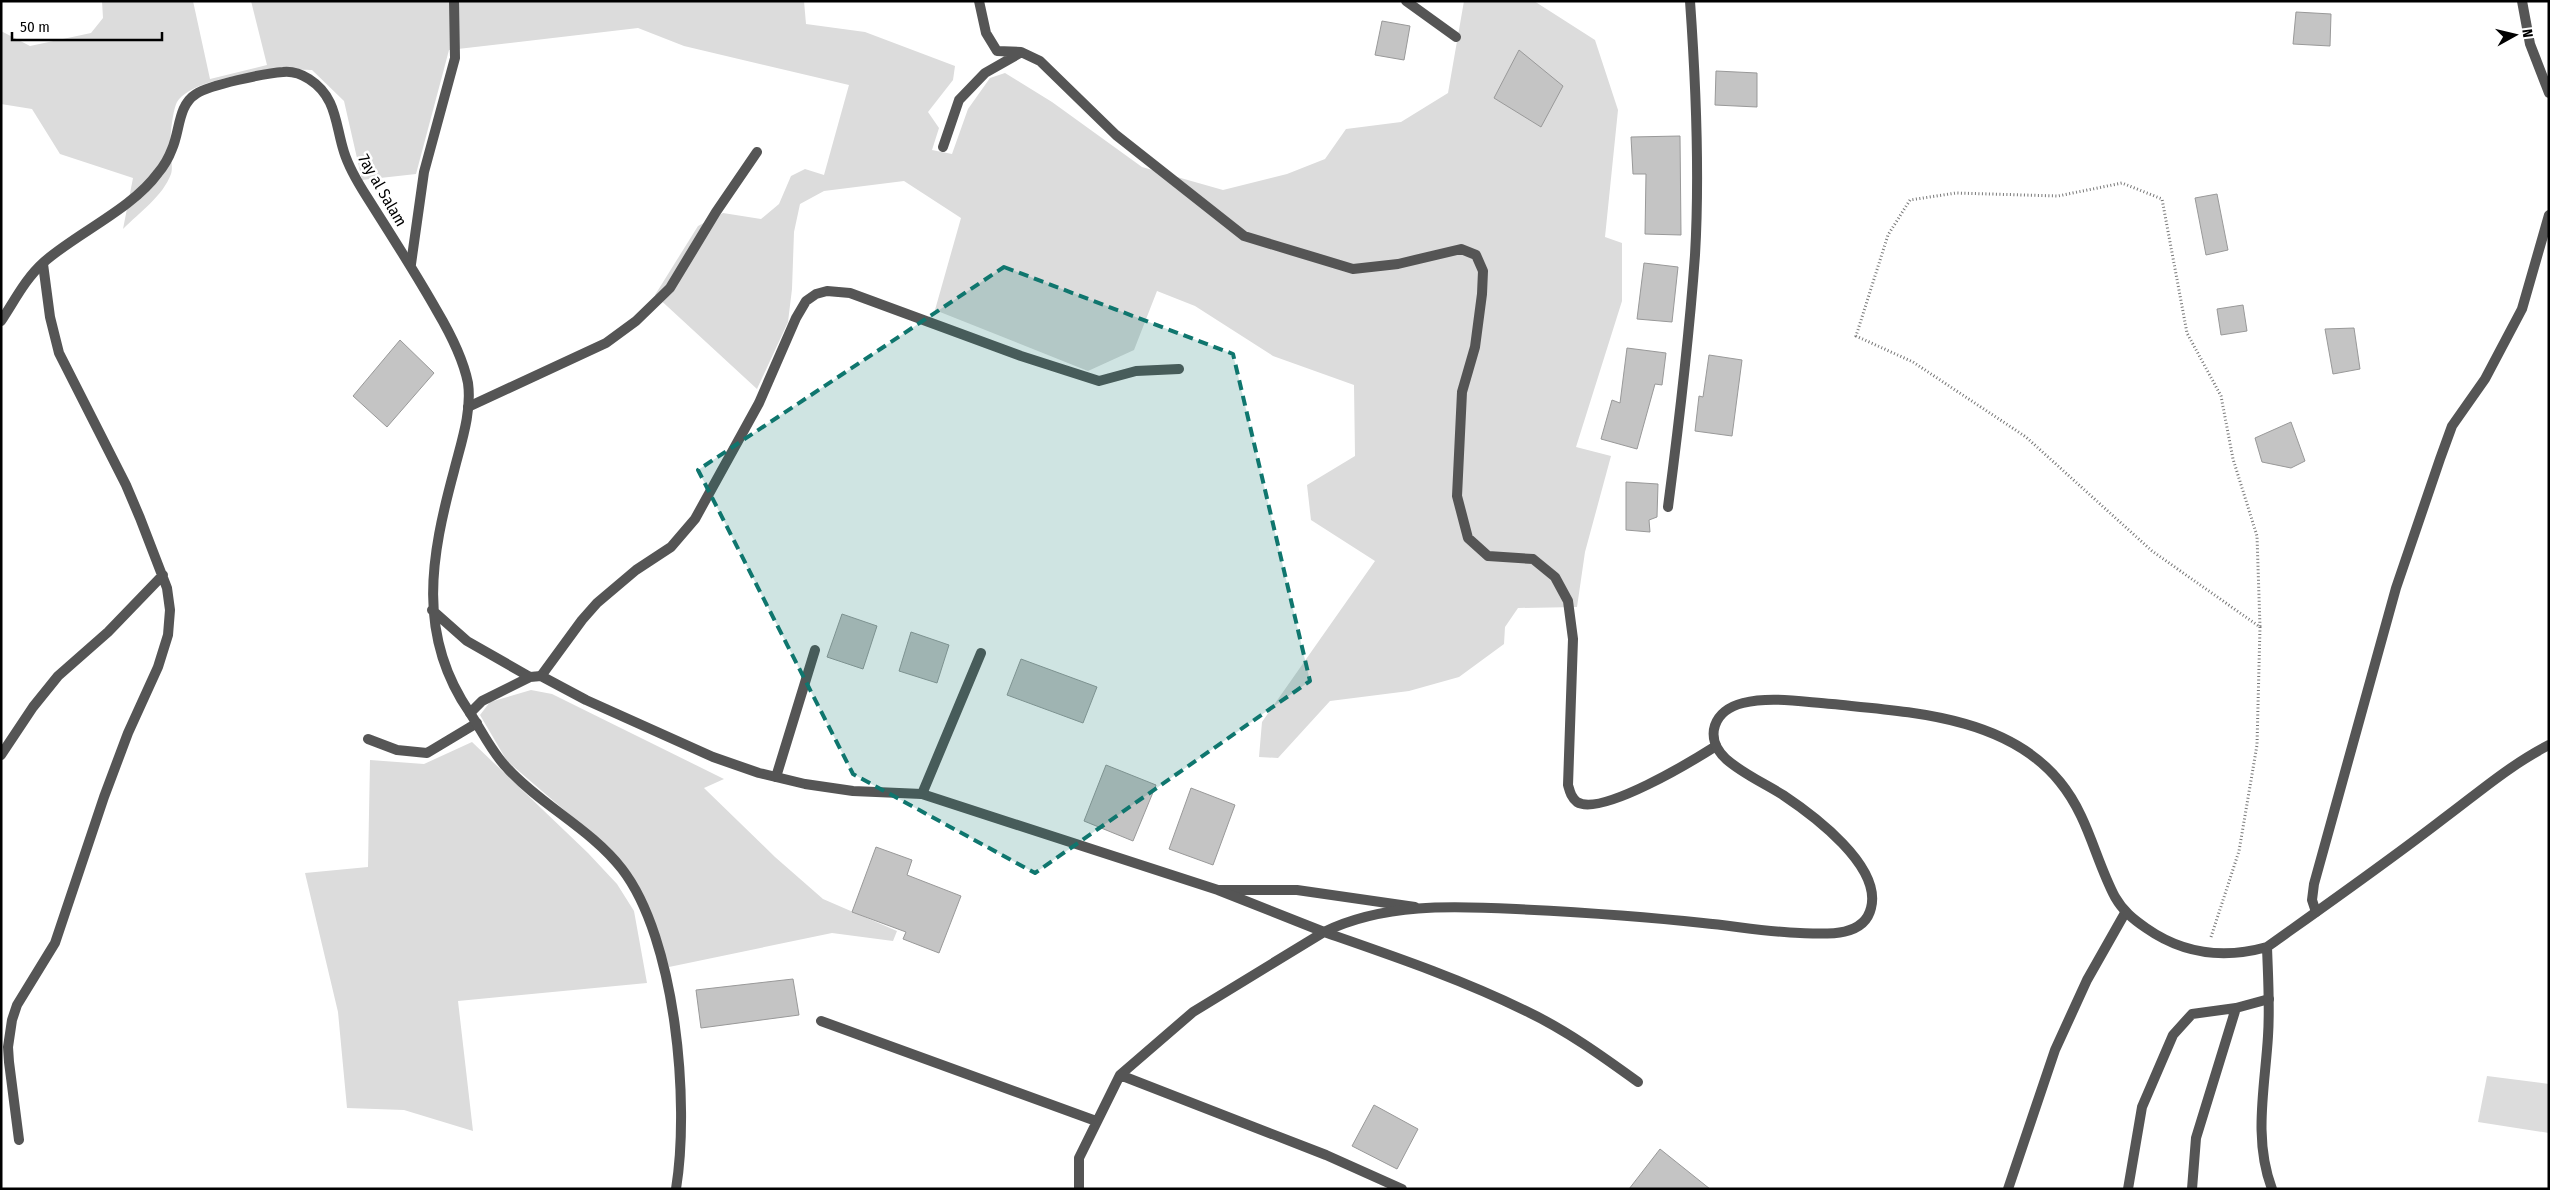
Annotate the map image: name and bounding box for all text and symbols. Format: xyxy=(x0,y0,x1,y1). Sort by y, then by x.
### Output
scale bar xyxy=(12,10,162,42)
north arrow xyxy=(2490,10,2540,60)
text: 50 m xyxy=(20,18,50,36)
text: N xyxy=(2518,28,2536,39)
street label: 7ay al Salam xyxy=(354,151,411,230)

